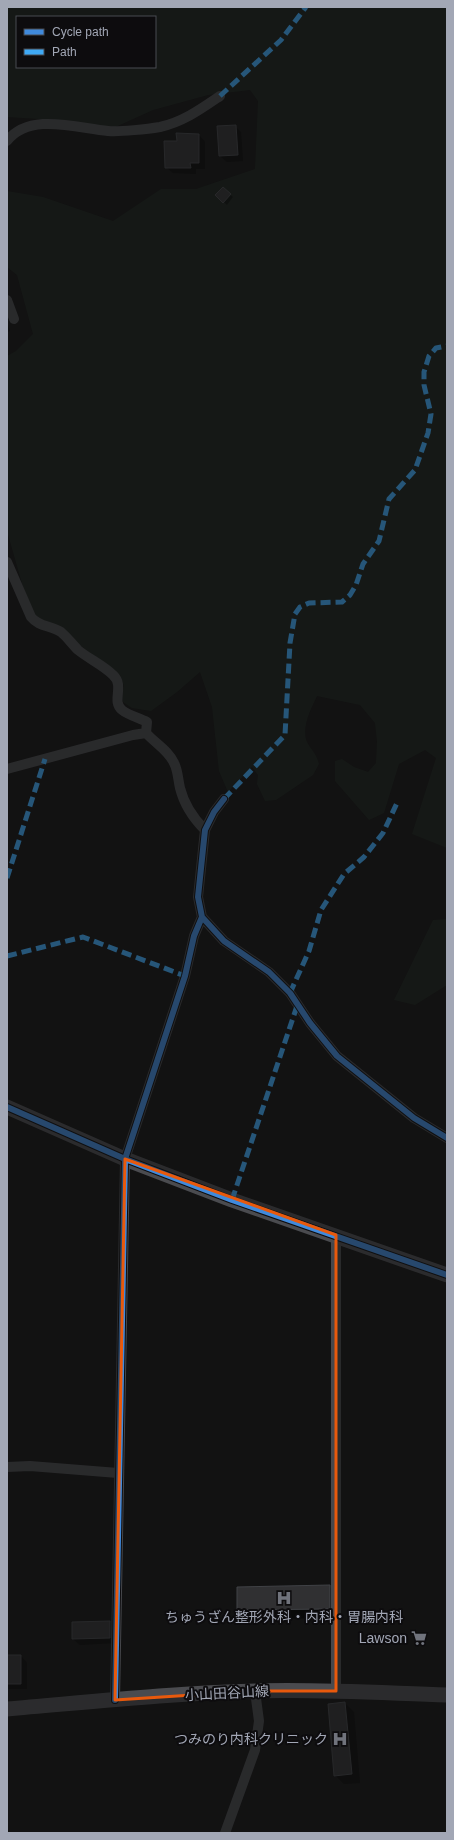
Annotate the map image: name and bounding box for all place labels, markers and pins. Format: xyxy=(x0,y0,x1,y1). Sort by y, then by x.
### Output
hospital icon: ちゅうざん整形外科・内科・胃腸内科 xyxy=(275,1589,293,1607)
place label: ちゅうざん整形外科・内科・胃腸内科 xyxy=(165,1609,403,1625)
supermarket icon: Lawson xyxy=(410,1629,428,1647)
place label: Lawson xyxy=(359,1630,407,1646)
hospital icon: つみのり内科クリニック xyxy=(331,1730,349,1748)
place label: つみのり内科クリニック xyxy=(174,1731,328,1747)

